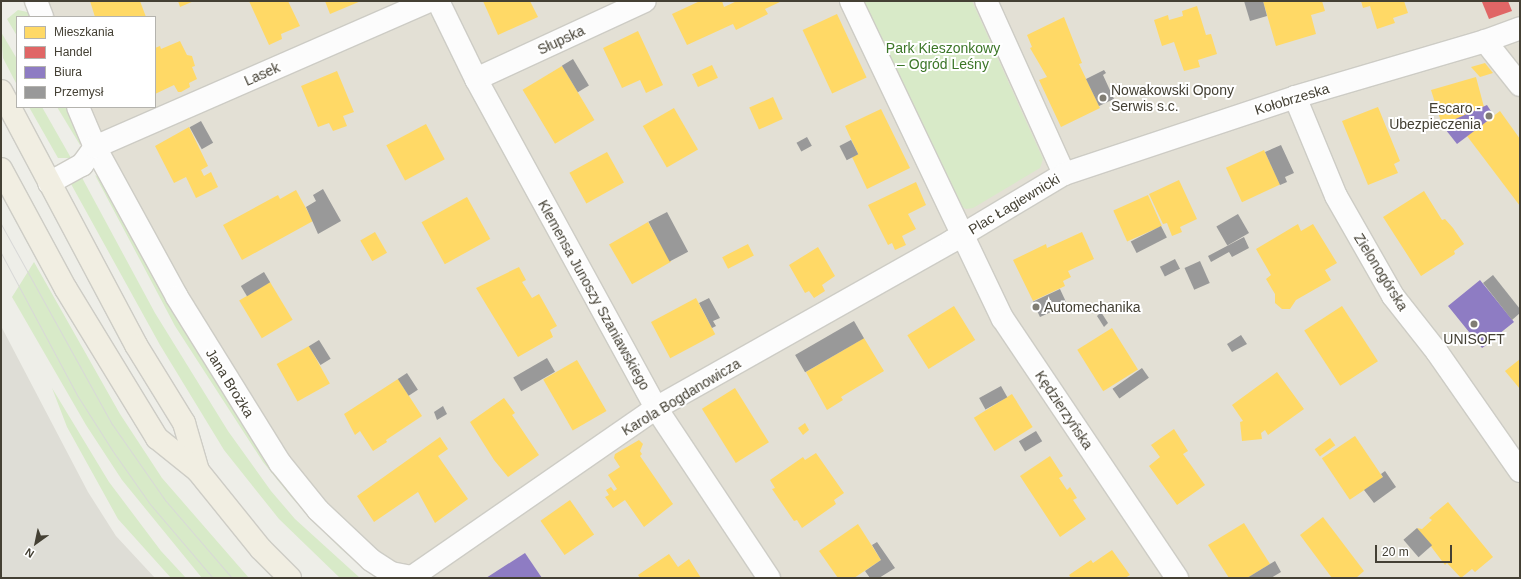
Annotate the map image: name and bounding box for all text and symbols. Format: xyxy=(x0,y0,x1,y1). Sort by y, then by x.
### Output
legend xyxy=(16,16,156,108)
street label: Słupska xyxy=(535,22,587,58)
text: Mieszkania xyxy=(54,25,114,39)
park label: Park Kieszonkowy – Ogród Leśny xyxy=(886,40,1000,72)
text: Handel xyxy=(54,45,92,59)
street label: Lasek xyxy=(242,59,282,89)
text: Biura xyxy=(54,65,82,79)
street label: Kołobrzeska xyxy=(1253,80,1331,118)
place label: Nowakowski Opony Serwis s.c. xyxy=(1111,82,1234,114)
text: Przemysł xyxy=(54,85,103,99)
marker: Nowakowski Opony Serwis s.c. xyxy=(1098,93,1108,103)
place label: Escaro - Ubezpieczenia xyxy=(1389,100,1481,132)
marker: Escaro - Ubezpieczenia xyxy=(1484,111,1494,121)
street label: Plac Łagiewnicki xyxy=(965,170,1063,238)
street label: Klemensa Junoszy Szaniawskiego xyxy=(535,197,653,393)
street label: Zielonogórska xyxy=(1351,230,1411,314)
place label: Automechanika xyxy=(1044,299,1141,315)
marker: Automechanika xyxy=(1031,302,1041,312)
marker: UNISOFT xyxy=(1469,319,1479,329)
place label: UNISOFT xyxy=(1443,331,1505,347)
street label: Jana Brożka xyxy=(202,346,258,420)
street label: Karola Bogdanowicza xyxy=(619,355,743,439)
street label: Kędzierzyńska xyxy=(1032,368,1096,452)
north arrow xyxy=(16,523,56,563)
scale bar xyxy=(1377,537,1454,563)
text: 20 m xyxy=(1382,545,1409,559)
text: N xyxy=(23,546,36,560)

